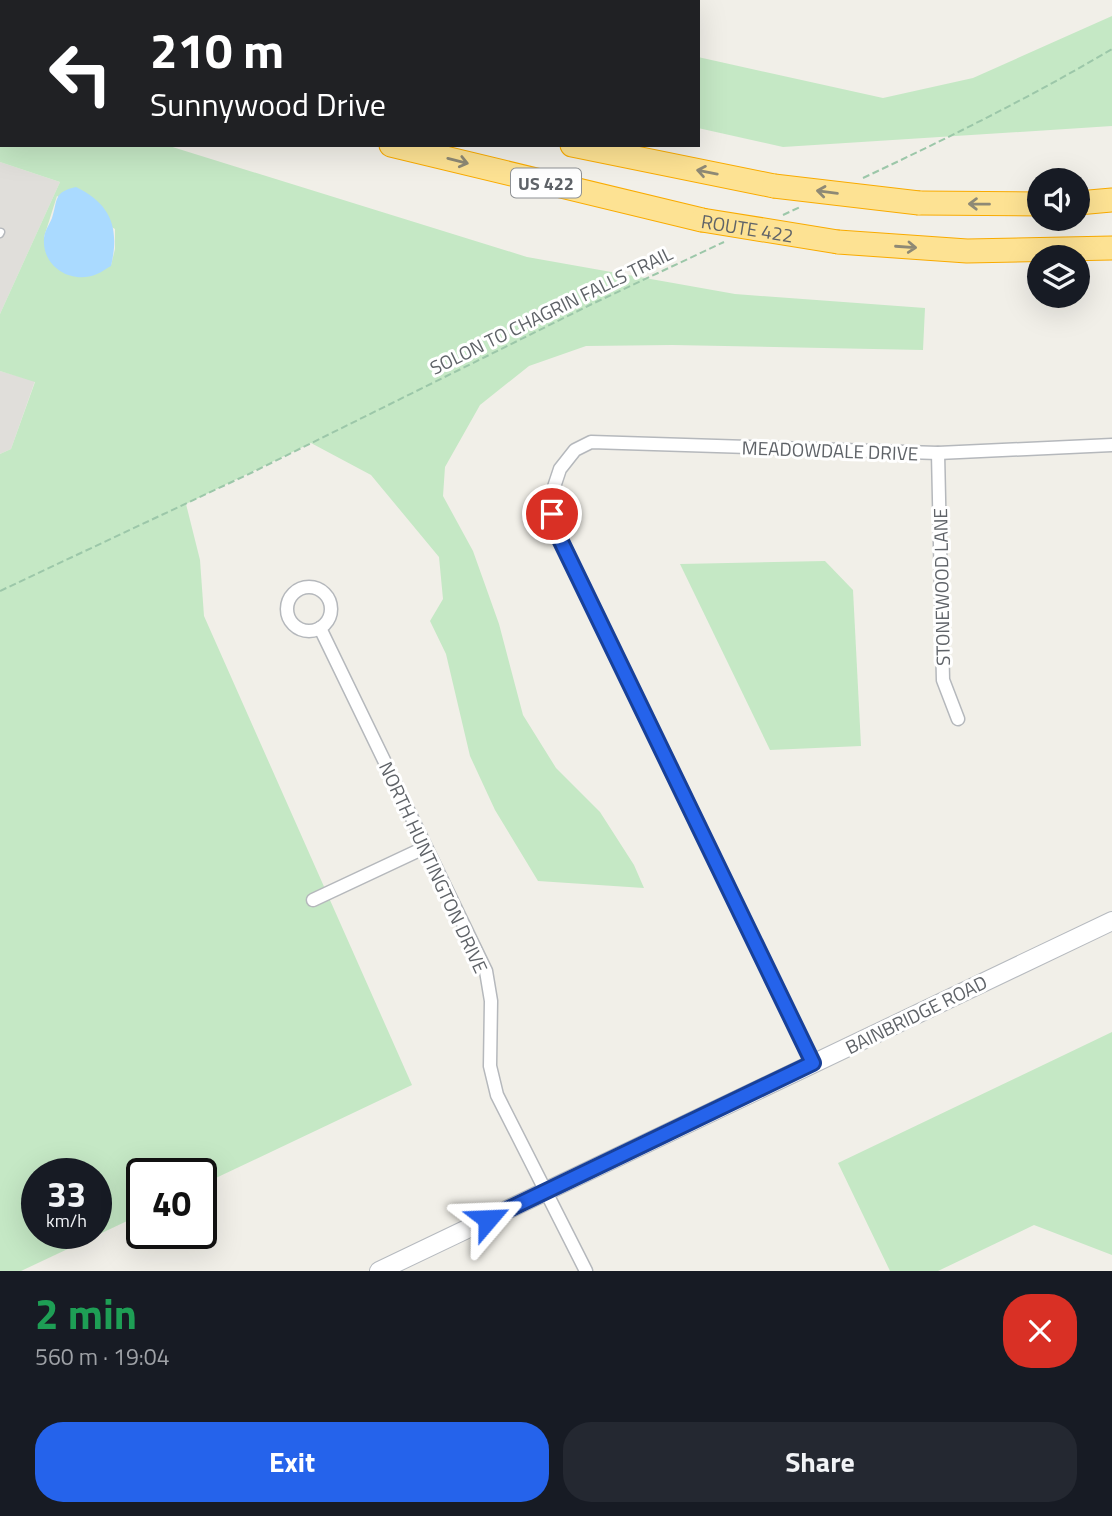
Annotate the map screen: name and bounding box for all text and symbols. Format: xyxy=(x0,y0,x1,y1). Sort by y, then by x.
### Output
text: 210 m xyxy=(150,12,284,87)
icon: left xyxy=(35,28,126,119)
text: Sunnywood Drive xyxy=(150,80,386,128)
one-way arrow xyxy=(446,155,468,168)
one-way arrow xyxy=(696,165,719,179)
road number: US 422 xyxy=(511,168,581,198)
map controls xyxy=(1027,168,1090,308)
button: sound xyxy=(1027,168,1090,231)
one-way arrow xyxy=(816,185,839,198)
one-way arrow xyxy=(968,197,991,211)
street label: ROUTE 422 xyxy=(699,206,796,249)
street label: SOLON TO CHAGRIN FALLS TRAIL xyxy=(425,238,677,382)
one-way arrow xyxy=(894,241,917,254)
button: layers xyxy=(1027,245,1090,308)
street label: MEADOWDALE DRIVE xyxy=(741,432,919,468)
pin xyxy=(522,484,582,544)
icon: arrive xyxy=(533,495,571,533)
street label: STONEWOOD LANE xyxy=(925,508,957,666)
street label: NORTH HUNTINGTON DRIVE xyxy=(372,756,496,978)
street label: BAINBRIDGE ROAD xyxy=(840,967,992,1061)
speed limit sign: 40 xyxy=(126,1158,217,1249)
text: 33 xyxy=(47,1167,86,1221)
position arrow xyxy=(451,1182,525,1256)
text: km/h xyxy=(46,1207,87,1234)
text: 2 min xyxy=(35,1281,137,1345)
button: close xyxy=(1003,1294,1077,1368)
text: 560 m · 19:04 xyxy=(35,1339,170,1374)
button: Exit xyxy=(35,1422,549,1502)
button: Share xyxy=(563,1422,1077,1502)

